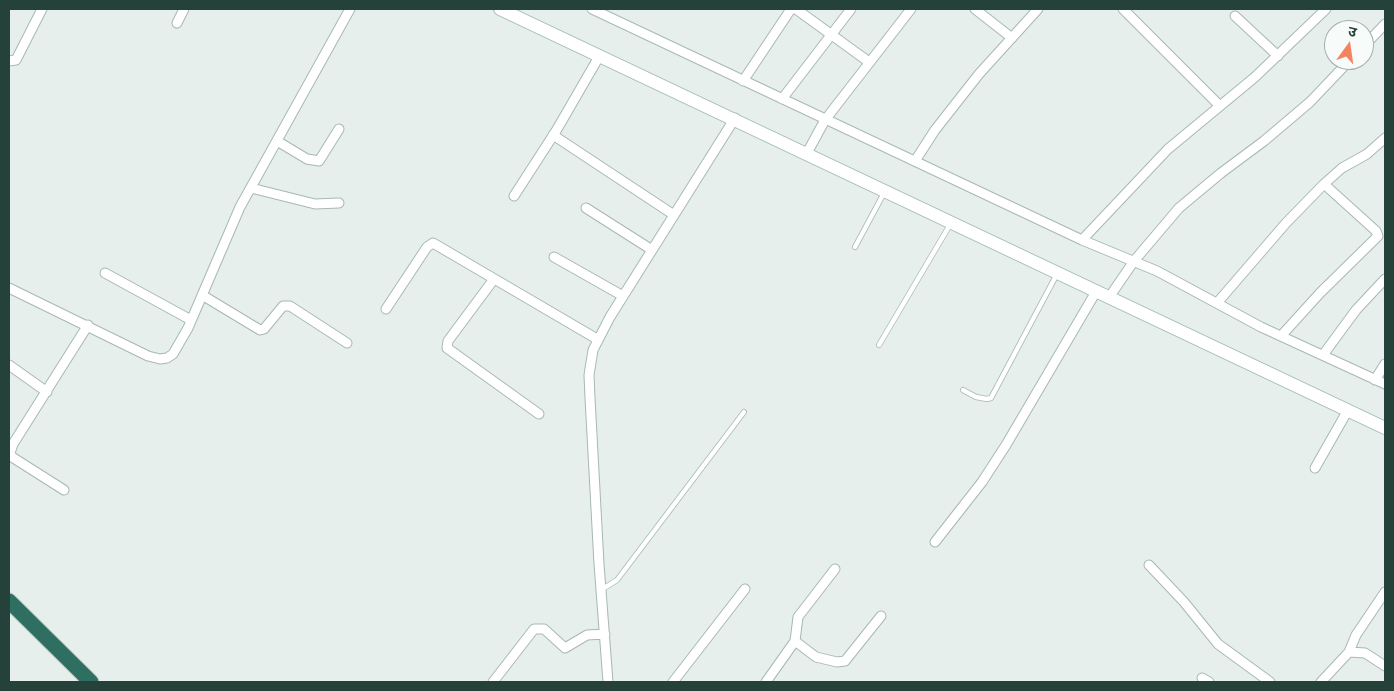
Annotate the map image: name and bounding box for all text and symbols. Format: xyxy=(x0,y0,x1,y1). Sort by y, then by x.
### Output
north arrow xyxy=(1324,20,1374,70)
text: उ xyxy=(1346,22,1359,40)

